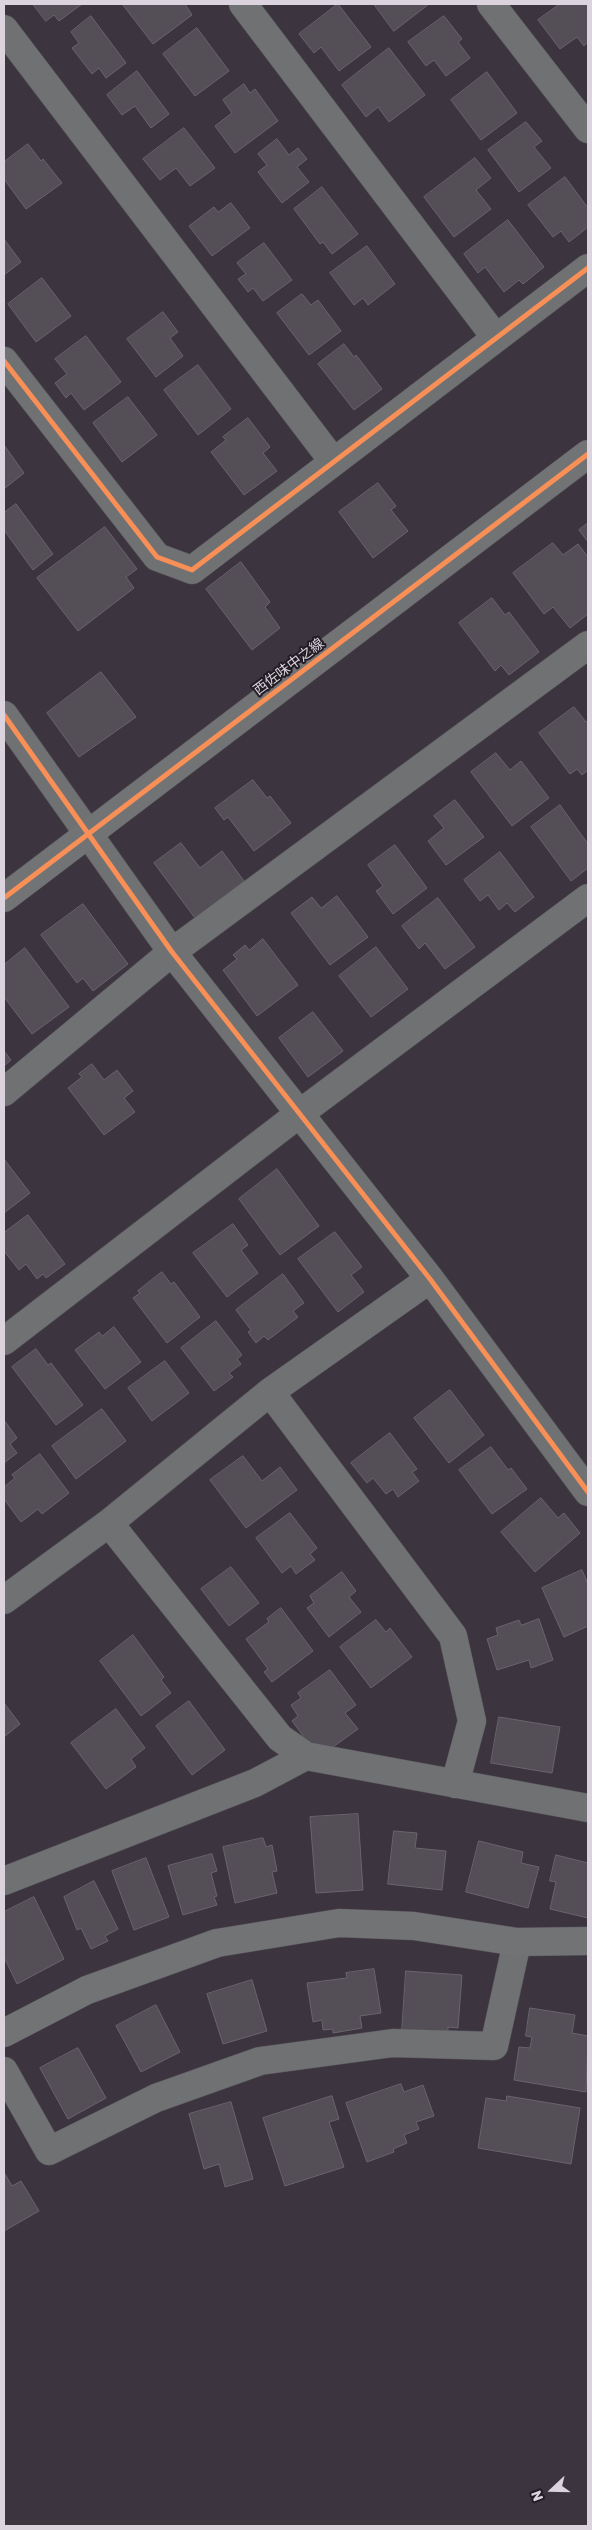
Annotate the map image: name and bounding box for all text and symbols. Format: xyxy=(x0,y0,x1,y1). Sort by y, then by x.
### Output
street label: 西佐味中之線 xyxy=(250,635,328,699)
north arrow xyxy=(527,2465,577,2515)
text: N xyxy=(528,2488,547,2503)

